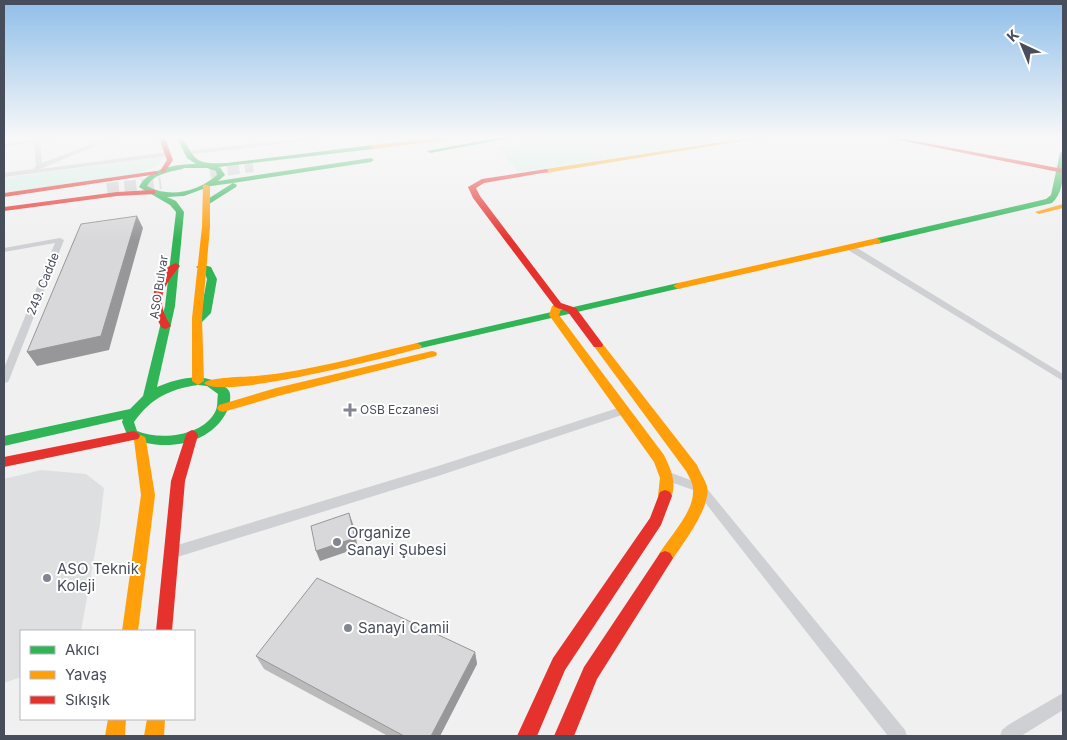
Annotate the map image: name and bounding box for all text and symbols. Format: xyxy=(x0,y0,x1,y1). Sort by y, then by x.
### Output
north arrow xyxy=(997,20,1047,70)
text: K xyxy=(1003,26,1022,45)
street label: 249. Cadde xyxy=(23,250,62,317)
street label: ASO Bulvar xyxy=(146,253,171,320)
place label: OSB Eczanesi xyxy=(360,402,439,417)
marker: OSB Eczanesi xyxy=(344,404,356,416)
place label: Organize Sanayi Şubesi xyxy=(347,523,446,559)
marker: Organize Sanayi Şubesi xyxy=(331,536,343,548)
place label: ASO Teknik Koleji xyxy=(57,559,140,595)
marker: ASO Teknik Koleji xyxy=(41,572,53,584)
place label: Sanayi Camii xyxy=(358,618,449,637)
marker: Sanayi Camii xyxy=(342,622,354,634)
legend xyxy=(20,630,195,720)
text: Akıcı xyxy=(65,640,99,659)
text: Yavaş xyxy=(65,665,107,684)
text: Sıkışık xyxy=(65,690,111,709)

